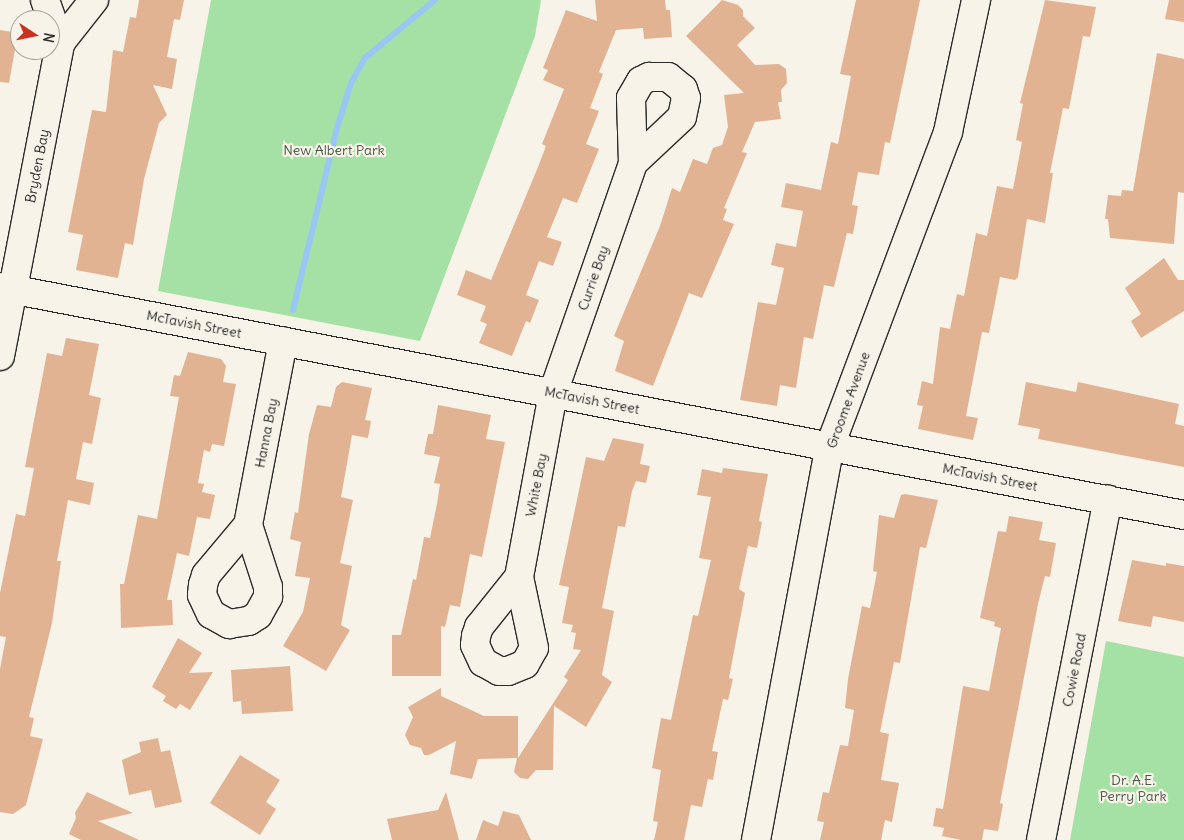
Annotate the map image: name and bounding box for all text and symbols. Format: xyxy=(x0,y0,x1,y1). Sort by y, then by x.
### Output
north arrow xyxy=(10,10,60,60)
text: N xyxy=(39,31,59,44)
street label: Bryden Bay xyxy=(22,128,52,204)
park label: New Albert Park xyxy=(283,142,385,158)
street label: Currie Bay xyxy=(574,243,612,313)
street label: McTavish Street xyxy=(145,307,243,341)
street label: Groome Avenue xyxy=(823,349,873,451)
street label: McTavish Street xyxy=(543,383,641,417)
street label: Hanna Bay xyxy=(251,397,281,469)
street label: White Bay xyxy=(522,452,550,518)
street label: McTavish Street xyxy=(941,460,1039,494)
street label: Cowie Road xyxy=(1059,632,1089,708)
park label: Dr. A.E. Perry Park xyxy=(1099,772,1167,804)

